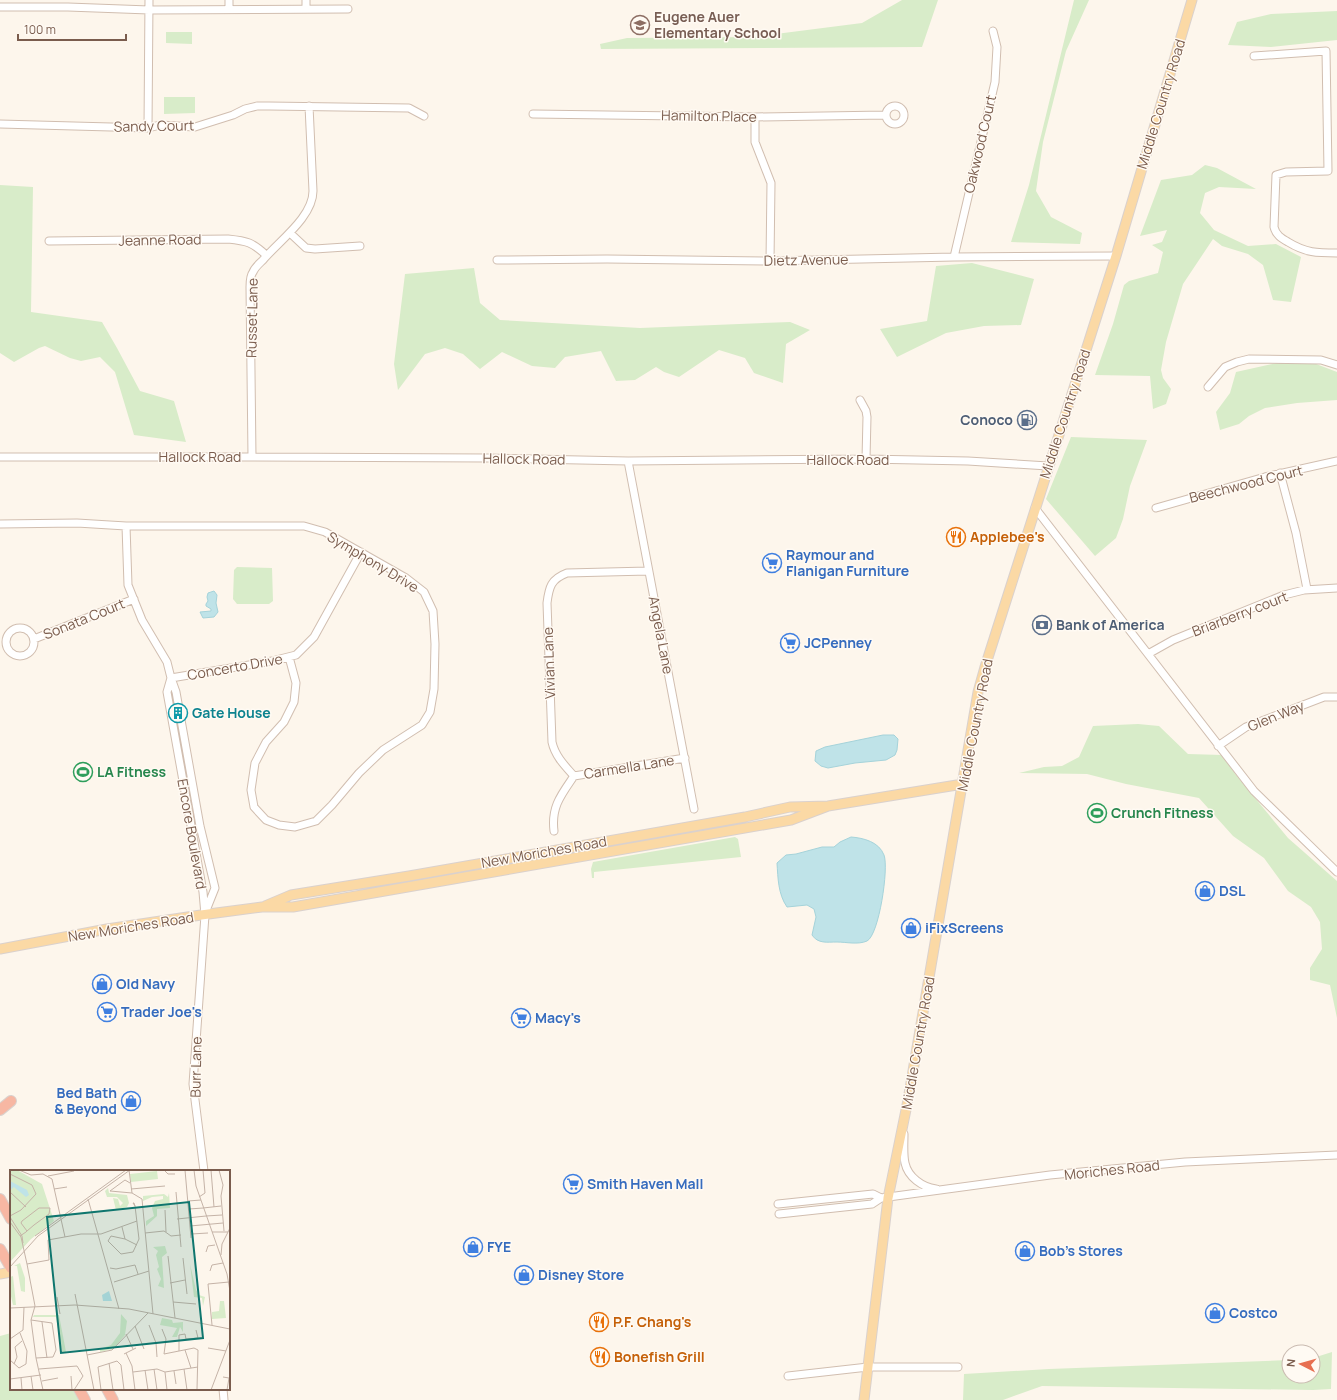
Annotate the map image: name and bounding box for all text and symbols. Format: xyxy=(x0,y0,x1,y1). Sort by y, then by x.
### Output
place label: Eugene Auer Elementary School xyxy=(654,7,781,42)
school or university icon: Eugene Auer Elementary School xyxy=(629,14,651,36)
scale bar xyxy=(18,16,126,42)
text: 100 m xyxy=(24,21,56,38)
street label: Middle Country Road xyxy=(1132,37,1189,171)
street label: Oakwood Court xyxy=(959,93,1000,195)
street label: Hamilton Place xyxy=(661,105,757,126)
street label: Sandy Court xyxy=(114,115,195,136)
street label: Jeanne Road xyxy=(118,229,202,250)
street label: Dietz Avenue xyxy=(764,249,848,270)
street label: Russet Lane xyxy=(241,278,262,358)
street label: Middle Country Road xyxy=(1035,347,1094,481)
fuel station icon: Conoco xyxy=(1016,409,1038,431)
place label: Conoco xyxy=(960,410,1013,429)
street label: Hallock Road xyxy=(159,447,241,466)
street label: Hallock Road xyxy=(482,448,566,469)
street label: Hallock Road xyxy=(807,450,889,469)
street label: Beechwood Court xyxy=(1187,460,1305,507)
restaurant icon: Applebee's xyxy=(945,526,967,548)
street label: Symphony Drive xyxy=(324,527,423,596)
place label: Applebee's xyxy=(970,527,1045,546)
place label: Raymour and Flanigan Furniture xyxy=(786,545,909,580)
supermarket icon: Raymour and Flanigan Furniture xyxy=(761,552,783,574)
street label: Briarberry court xyxy=(1189,586,1291,641)
street label: Sonata Court xyxy=(40,593,128,644)
street label: Angela Lane xyxy=(645,594,678,675)
bank icon: Bank of America xyxy=(1031,614,1053,636)
place label: Bank of America xyxy=(1056,615,1165,634)
street label: Vivian Lane xyxy=(538,627,559,699)
supermarket icon: JCPenney xyxy=(779,632,801,654)
place label: JCPenney xyxy=(804,633,872,652)
street label: Concerto Drive xyxy=(186,649,284,684)
street label: Middle Country Road xyxy=(952,657,997,793)
street label: Glen Way xyxy=(1245,695,1307,735)
building icon: Gate House xyxy=(167,702,189,724)
place label: Gate House xyxy=(192,703,271,722)
street label: Carmella Lane xyxy=(582,750,676,783)
sports icon: LA Fitness xyxy=(72,761,94,783)
place label: LA Fitness xyxy=(97,762,167,781)
street label: Encore Boulevard xyxy=(173,777,212,891)
sports icon: Crunch Fitness xyxy=(1086,802,1108,824)
place label: Crunch Fitness xyxy=(1111,803,1214,822)
street label: New Moriches Road xyxy=(480,831,608,872)
shop icon: DSL xyxy=(1194,880,1216,902)
place label: DSL xyxy=(1219,881,1246,900)
street label: New Moriches Road xyxy=(67,907,195,946)
shop icon: iFixScreens xyxy=(900,917,922,939)
place label: iFixScreens xyxy=(925,918,1004,937)
shop icon: Old Navy xyxy=(91,973,113,995)
place label: Old Navy xyxy=(116,974,175,993)
street label: Middle Country Road xyxy=(896,975,939,1111)
supermarket icon: Trader Joe's xyxy=(96,1001,118,1023)
place label: Trader Joe's xyxy=(121,1002,202,1021)
supermarket icon: Macy's xyxy=(510,1007,532,1029)
place label: Macy's xyxy=(535,1008,581,1027)
street label: Burr Lane xyxy=(185,1036,206,1098)
place label: Bed Bath & Beyond xyxy=(54,1083,117,1118)
shop icon: Bed Bath & Beyond xyxy=(120,1090,142,1112)
street label: Moriches Road xyxy=(1063,1155,1161,1184)
inset map xyxy=(10,1170,230,1390)
supermarket icon: Smith Haven Mall xyxy=(562,1173,584,1195)
place label: Smith Haven Mall xyxy=(587,1174,703,1193)
shop icon: FYE xyxy=(462,1236,484,1258)
place label: FYE xyxy=(487,1237,511,1256)
shop icon: Bob's Stores xyxy=(1014,1240,1036,1262)
place label: Bob's Stores xyxy=(1039,1241,1123,1260)
shop icon: Disney Store xyxy=(513,1264,535,1286)
place label: Disney Store xyxy=(538,1265,624,1284)
shop icon: Costco xyxy=(1204,1302,1226,1324)
place label: Costco xyxy=(1229,1303,1278,1322)
restaurant icon: P.F. Chang's xyxy=(588,1311,610,1333)
place label: P.F. Chang's xyxy=(613,1312,692,1331)
north arrow xyxy=(1281,1344,1321,1384)
restaurant icon: Bonefish Grill xyxy=(589,1346,611,1368)
place label: Bonefish Grill xyxy=(614,1347,705,1366)
text: N xyxy=(1283,1358,1298,1368)

